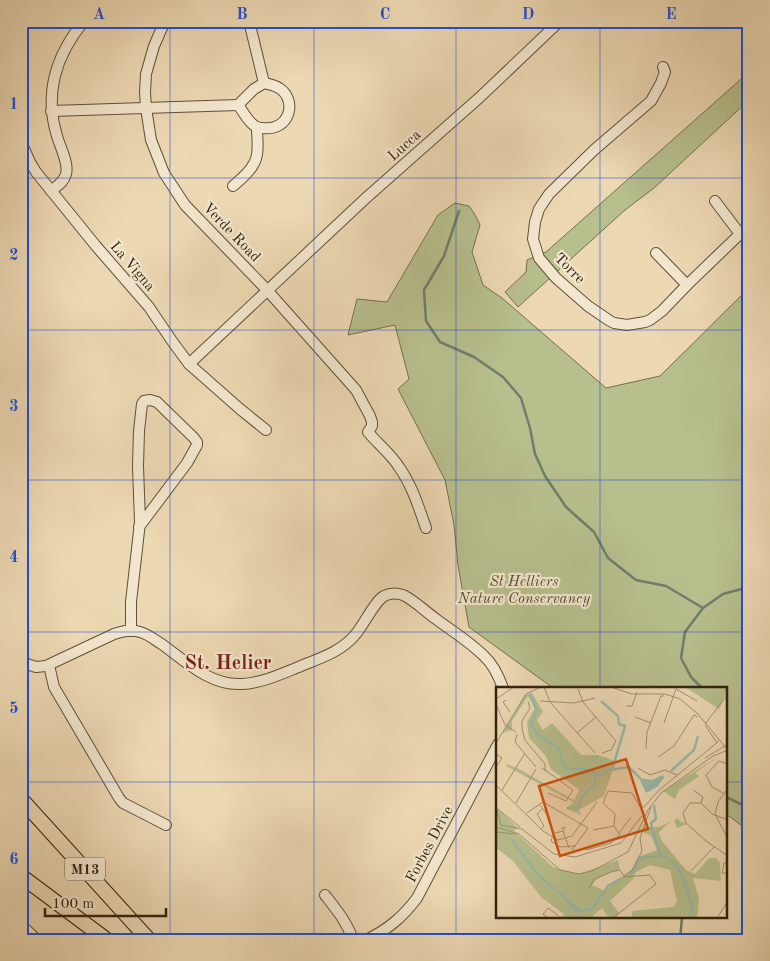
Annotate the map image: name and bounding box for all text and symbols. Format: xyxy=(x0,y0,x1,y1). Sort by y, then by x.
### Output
text: A xyxy=(93,7,105,23)
text: B xyxy=(236,7,248,23)
text: C xyxy=(380,7,390,23)
text: D xyxy=(522,7,534,23)
text: E xyxy=(665,7,677,23)
text: 1 xyxy=(9,97,19,113)
street label: Lucca xyxy=(386,127,425,165)
street label: Verde Road xyxy=(199,201,263,266)
street label: La Vigna xyxy=(106,239,158,295)
text: 2 xyxy=(9,248,19,264)
street label: Torre xyxy=(551,251,587,287)
text: 3 xyxy=(9,399,19,415)
text: 4 xyxy=(9,550,19,566)
park label: St Helliers Nature Conservancy xyxy=(457,575,590,607)
district label: St. Helier xyxy=(185,654,272,674)
inset map xyxy=(496,687,728,918)
text: 5 xyxy=(9,701,19,717)
street label: Forbes Drive xyxy=(404,804,457,885)
text: 6 xyxy=(9,852,19,868)
road number: M13 xyxy=(65,858,105,881)
scale bar xyxy=(45,886,166,918)
text: 100 m xyxy=(52,897,94,912)

